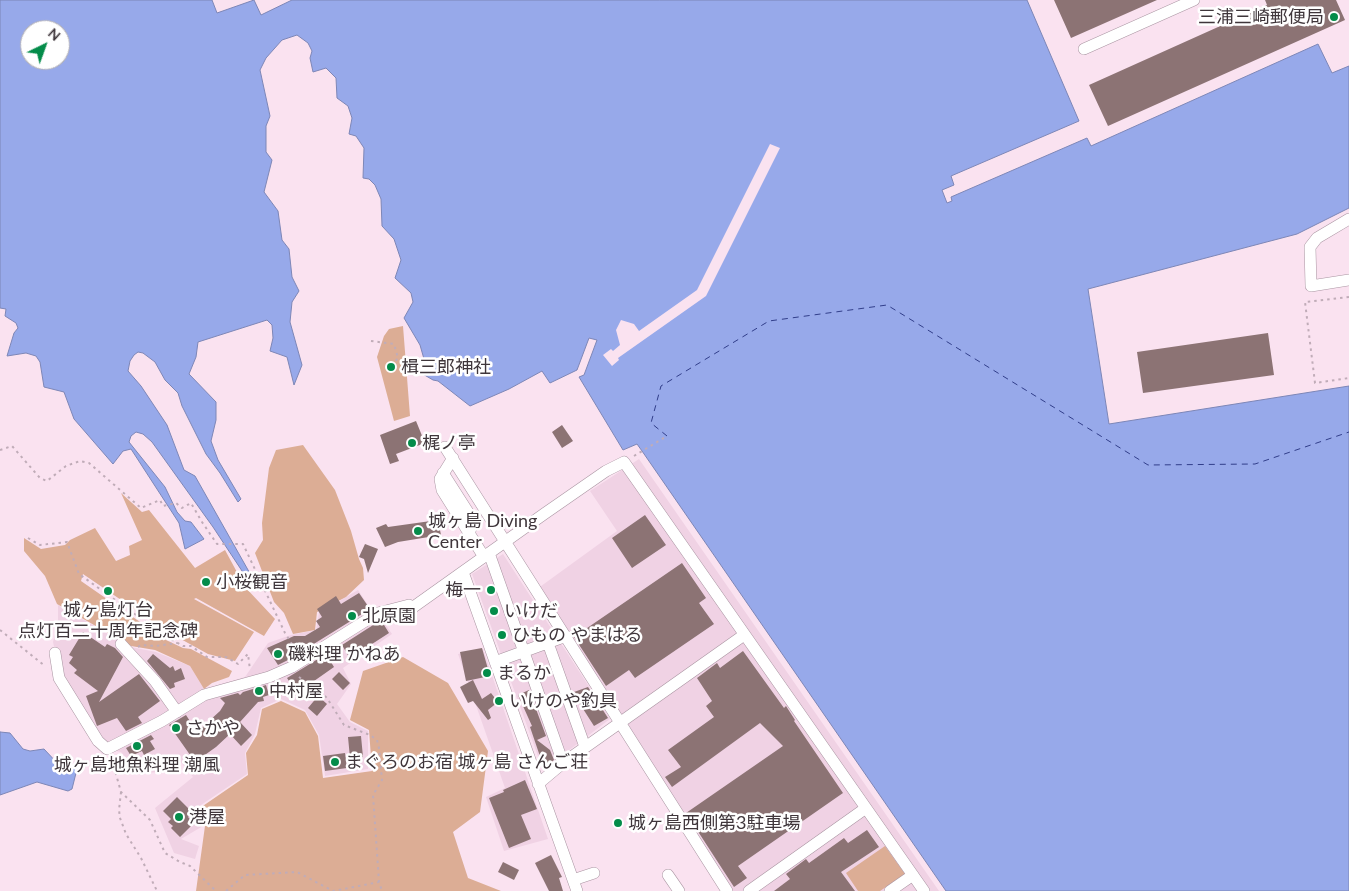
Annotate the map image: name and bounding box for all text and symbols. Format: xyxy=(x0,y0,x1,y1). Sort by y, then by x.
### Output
place label: 三浦三崎郵便局 xyxy=(1198,6,1324,28)
marker: 三浦三崎郵便局 xyxy=(1328,11,1340,23)
north arrow xyxy=(20,20,70,70)
text: N xyxy=(45,24,64,44)
place label: 楫三郎神社 xyxy=(401,356,491,378)
marker: 楫三郎神社 xyxy=(385,361,397,373)
place label: 梶ノ亭 xyxy=(422,432,476,454)
marker: 梶ノ亭 xyxy=(406,437,418,449)
place label: 城ヶ島 Diving Center xyxy=(428,510,537,552)
marker: 城ヶ島 Diving Center xyxy=(412,525,424,537)
place label: 小桜観音 xyxy=(216,571,288,593)
marker: 小桜観音 xyxy=(200,576,212,588)
place label: 梅一 xyxy=(445,579,481,601)
marker: 梅一 xyxy=(485,584,497,596)
marker: 城ヶ島灯台 点灯百二十周年記念碑 xyxy=(102,585,114,597)
place label: 城ヶ島灯台 点灯百二十周年記念碑 xyxy=(18,599,198,642)
place label: いけだ xyxy=(504,600,558,622)
place label: 北原園 xyxy=(362,605,416,627)
marker: いけだ xyxy=(488,605,500,617)
marker: 北原園 xyxy=(346,610,358,622)
place label: ひもの やまはる xyxy=(512,624,643,646)
marker: ひもの やまはる xyxy=(496,629,508,641)
place label: 磯料理 かねあ xyxy=(288,643,401,665)
marker: 磯料理 かねあ xyxy=(272,648,284,660)
place label: まるか xyxy=(497,662,551,684)
marker: まるか xyxy=(481,667,493,679)
place label: 中村屋 xyxy=(269,680,323,702)
marker: 中村屋 xyxy=(253,685,265,697)
place label: いけのや釣具 xyxy=(509,690,617,712)
marker: いけのや釣具 xyxy=(493,695,505,707)
place label: さかや xyxy=(186,717,240,739)
marker: さかや xyxy=(170,722,182,734)
marker: 城ヶ島地魚料理 潮風 xyxy=(131,740,143,752)
place label: まぐろのお宿 城ヶ島 さんご荘 xyxy=(345,751,588,773)
place label: 城ヶ島地魚料理 潮風 xyxy=(54,754,220,776)
marker: まぐろのお宿 城ヶ島 さんご荘 xyxy=(329,756,341,768)
place label: 港屋 xyxy=(189,806,225,828)
marker: 港屋 xyxy=(173,811,185,823)
place label: 城ヶ島西側第3駐車場 xyxy=(628,812,800,834)
marker: 城ヶ島西側第3駐車場 xyxy=(612,817,624,829)

